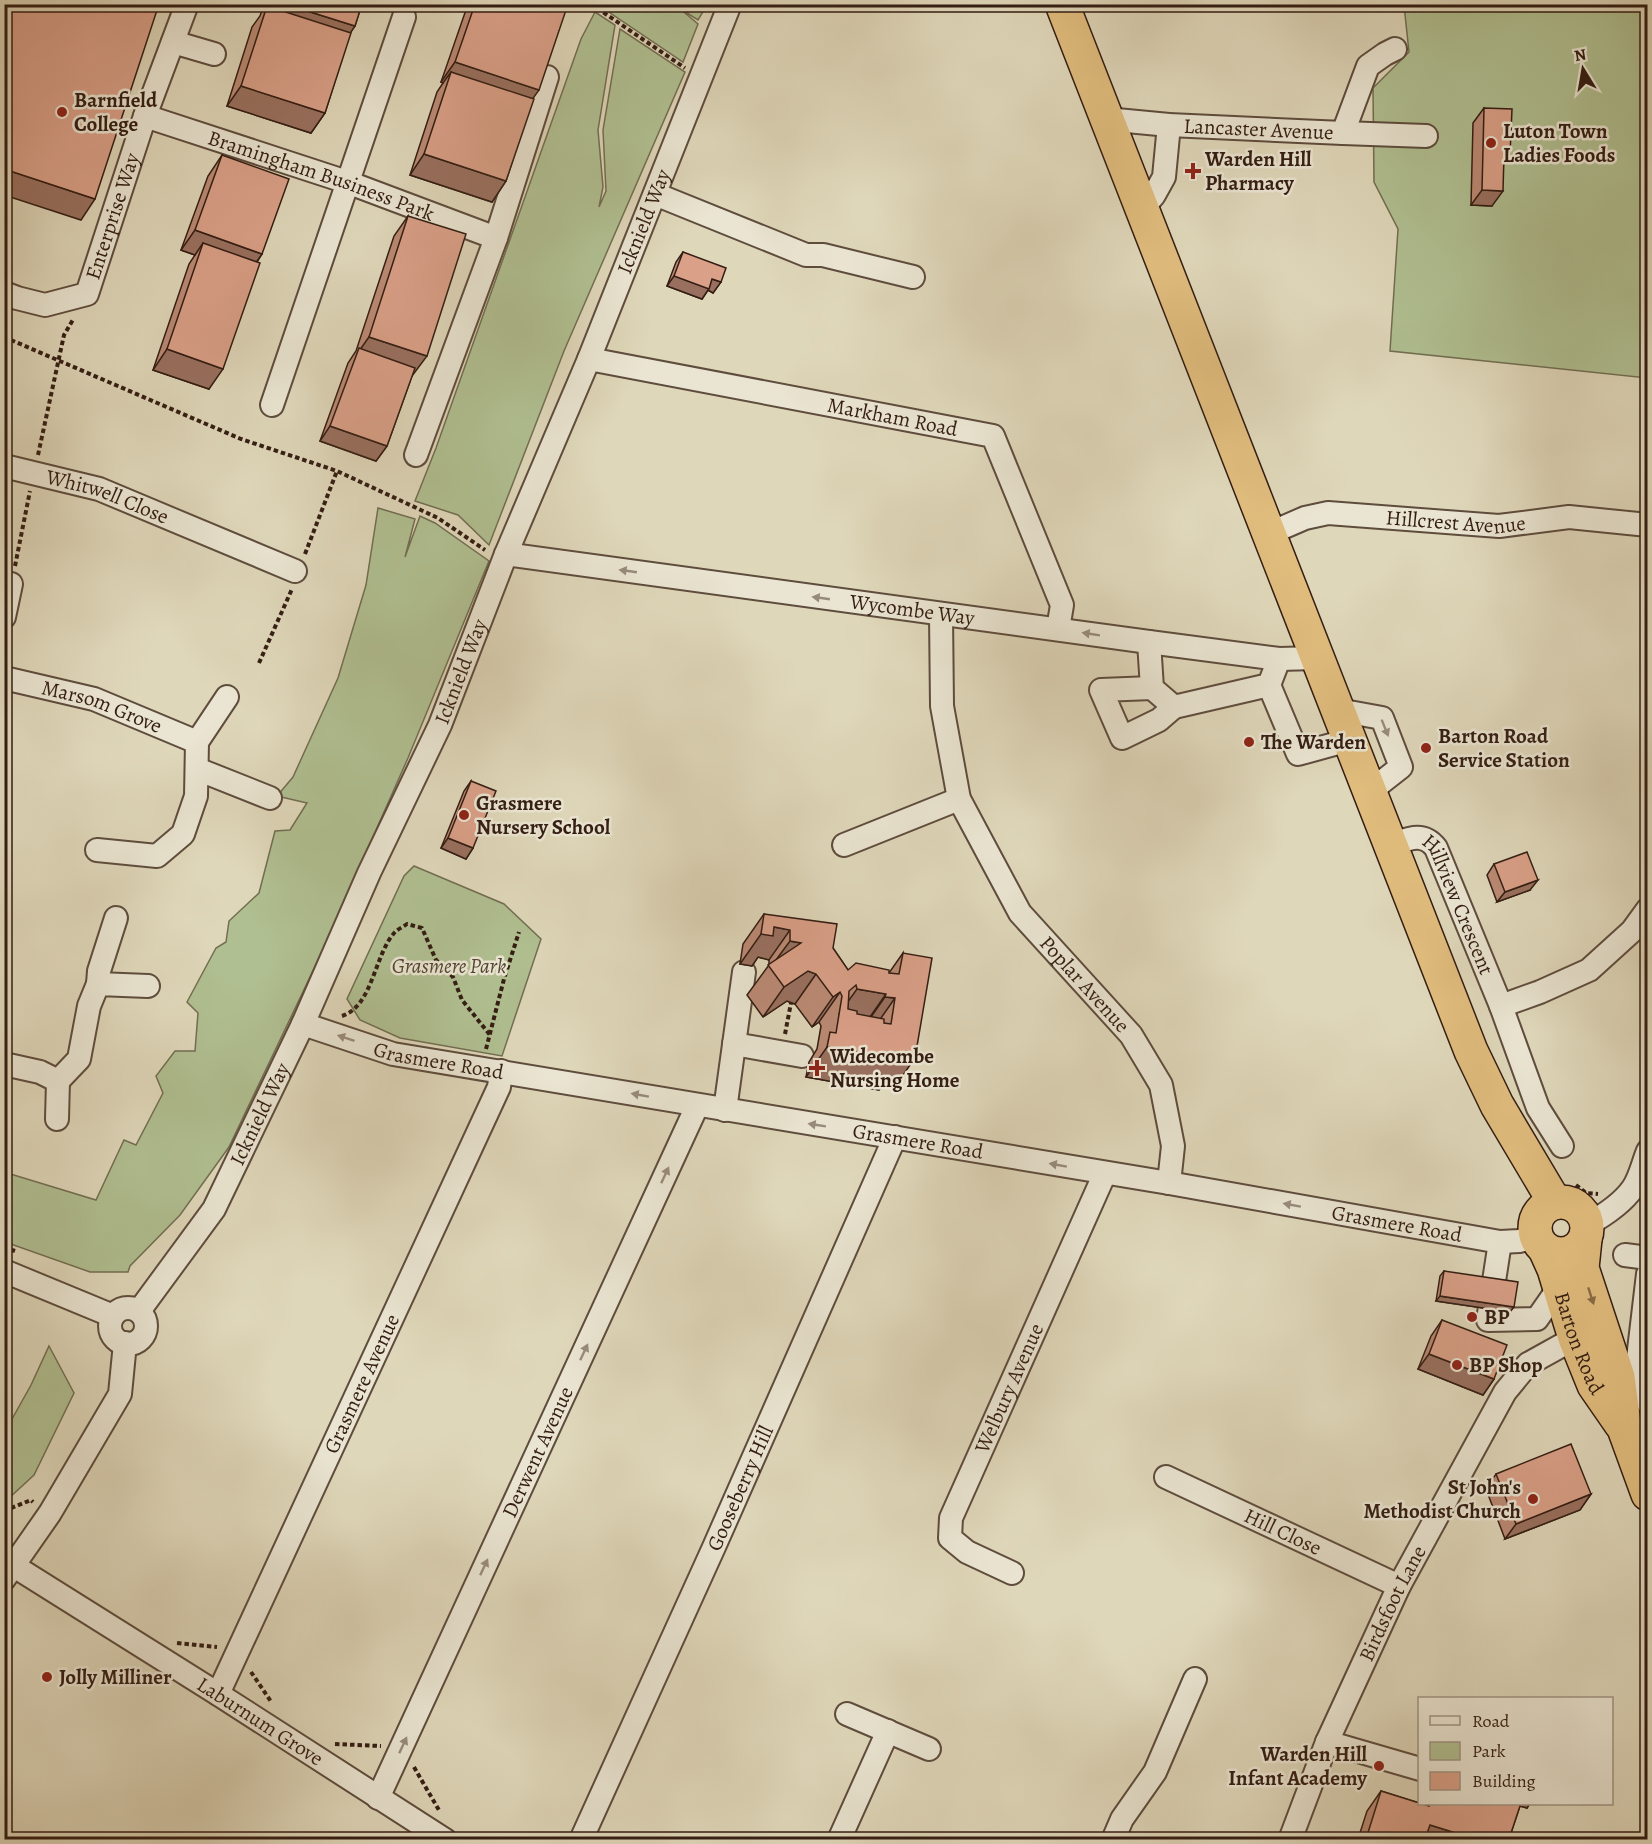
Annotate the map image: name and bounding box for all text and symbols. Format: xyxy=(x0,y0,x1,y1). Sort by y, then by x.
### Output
north arrow xyxy=(1553,39,1613,99)
text: N xyxy=(1573,43,1588,67)
place label: Barnfield College xyxy=(74,86,158,138)
marker: Barnfield College xyxy=(55,105,69,119)
street label: Lancaster Avenue xyxy=(1183,112,1334,147)
place label: Luton Town Ladies Foods xyxy=(1503,117,1615,169)
street label: Bramingham Business Park xyxy=(204,124,439,228)
marker: Luton Town Ladies Foods xyxy=(1484,136,1498,150)
place label: Warden Hill Pharmacy xyxy=(1204,145,1312,197)
street label: Enterprise Way xyxy=(79,149,146,283)
street label: Icknield Way xyxy=(610,164,677,278)
marker: Warden Hill Pharmacy xyxy=(1186,164,1200,178)
street label: Markham Road xyxy=(825,391,961,443)
street label: Whitwell Close xyxy=(42,462,173,531)
street label: Hillcrest Avenue xyxy=(1385,503,1527,541)
one-way arrow xyxy=(618,566,637,576)
street label: Wycombe Way xyxy=(847,587,977,632)
one-way arrow xyxy=(811,594,830,603)
street label: Icknield Way xyxy=(428,614,494,728)
one-way arrow xyxy=(1081,629,1100,638)
street label: Marsom Grove xyxy=(39,673,166,740)
one-way arrow xyxy=(1381,719,1391,737)
place label: Barton Road Service Station xyxy=(1438,722,1570,774)
place label: The Warden xyxy=(1261,728,1366,756)
marker: The Warden xyxy=(1242,735,1256,749)
marker: Barton Road Service Station xyxy=(1419,741,1433,755)
place label: Grasmere Nursery School xyxy=(476,789,611,841)
marker: Grasmere Nursery School xyxy=(457,808,471,822)
street label: Hillview Crescent xyxy=(1416,827,1501,979)
street label: Poplar Avenue xyxy=(1033,930,1136,1039)
park label: Grasmere Park xyxy=(392,952,506,980)
one-way arrow xyxy=(337,1033,355,1043)
street label: Grasmere Road xyxy=(370,1034,507,1086)
place label: Widecombe Nursing Home xyxy=(829,1042,960,1094)
street label: Icknield Way xyxy=(223,1058,297,1170)
marker: Widecombe Nursing Home xyxy=(808,1059,826,1077)
one-way arrow xyxy=(630,1091,649,1100)
street label: Grasmere Road xyxy=(851,1117,986,1166)
one-way arrow xyxy=(807,1120,826,1129)
one-way arrow xyxy=(1049,1161,1068,1170)
one-way arrow xyxy=(661,1167,670,1184)
street label: Grasmere Road xyxy=(1330,1198,1465,1249)
one-way arrow xyxy=(1282,1200,1301,1209)
one-way arrow xyxy=(1587,1287,1596,1305)
street label: Barton Road xyxy=(1548,1288,1611,1401)
place label: BP xyxy=(1484,1303,1509,1331)
street label: Grasmere Avenue xyxy=(317,1309,406,1458)
marker: BP xyxy=(1465,1310,1479,1324)
street label: Welbury Avenue xyxy=(967,1319,1050,1458)
one-way arrow xyxy=(579,1344,588,1361)
place label: BP Shop xyxy=(1469,1351,1543,1379)
marker: BP Shop xyxy=(1450,1358,1464,1372)
street label: Derwent Avenue xyxy=(495,1382,580,1522)
street label: Gooseberry Hill xyxy=(700,1421,780,1555)
place label: St John's Methodist Church xyxy=(1363,1473,1521,1525)
marker: St John's Methodist Church xyxy=(1526,1492,1540,1506)
street label: Hill Close xyxy=(1240,1501,1326,1562)
street label: Birdsfoot Lane xyxy=(1352,1540,1433,1666)
one-way arrow xyxy=(480,1559,489,1576)
place label: Jolly Milliner xyxy=(59,1663,172,1691)
marker: Jolly Milliner xyxy=(40,1670,54,1684)
street label: Laburnum Grove xyxy=(192,1670,329,1772)
legend xyxy=(1418,1697,1613,1805)
text: Road xyxy=(1472,1709,1510,1733)
one-way arrow xyxy=(398,1736,407,1753)
text: Park xyxy=(1472,1739,1506,1763)
place label: Warden Hill Infant Academy xyxy=(1228,1740,1368,1792)
marker: Warden Hill Infant Academy xyxy=(1372,1759,1386,1773)
text: Building xyxy=(1472,1769,1536,1793)

